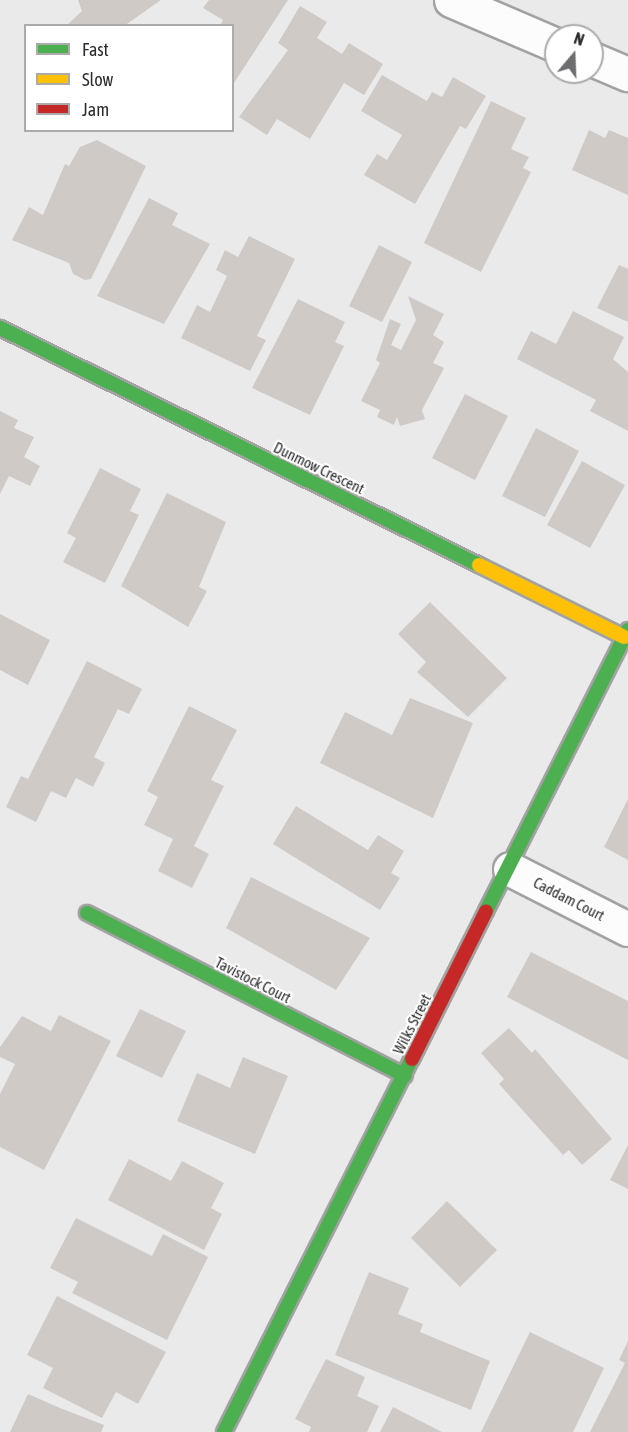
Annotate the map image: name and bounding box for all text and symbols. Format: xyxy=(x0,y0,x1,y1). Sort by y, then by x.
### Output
legend xyxy=(24,24,234,132)
north arrow xyxy=(544,24,604,84)
text: N xyxy=(572,29,587,49)
text: Fast xyxy=(82,39,109,60)
text: Slow xyxy=(82,69,113,90)
text: Jam xyxy=(82,99,109,120)
street label: Dunmow Crescent xyxy=(271,438,367,498)
street label: Caddam Court xyxy=(530,873,608,925)
street label: Tavistock Court xyxy=(212,953,294,1007)
street label: Wilks Street xyxy=(389,991,435,1057)

